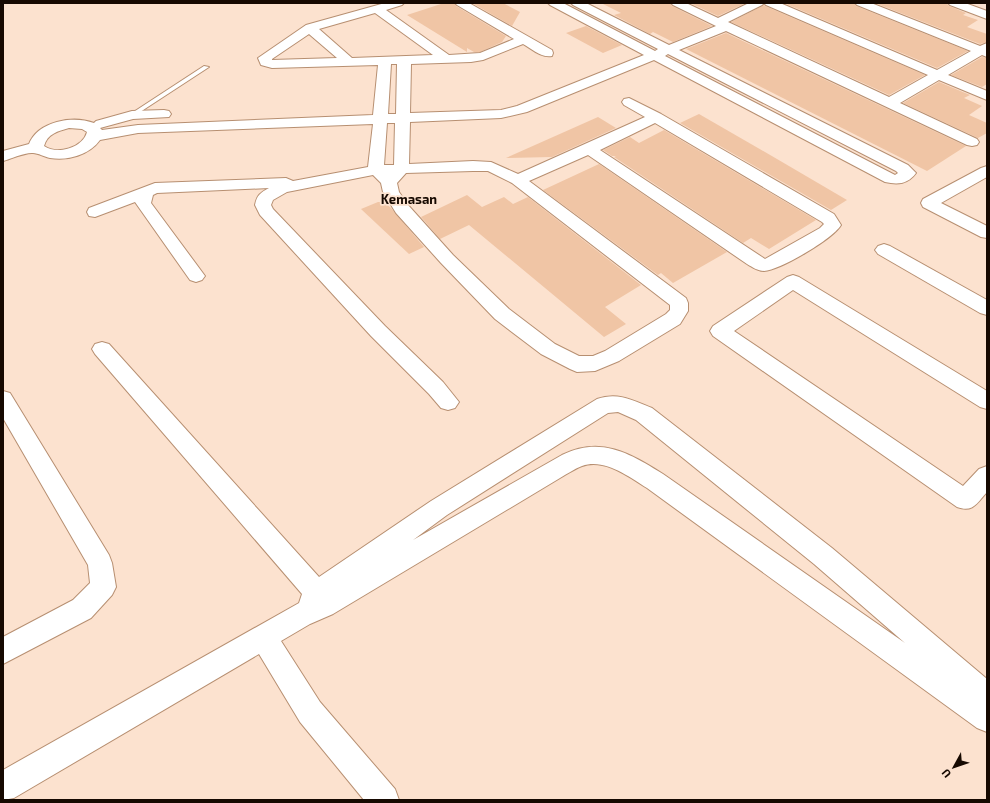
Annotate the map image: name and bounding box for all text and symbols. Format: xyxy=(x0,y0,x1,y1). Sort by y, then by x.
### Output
district label: Kemasan xyxy=(381,191,437,207)
north arrow xyxy=(934,747,974,787)
text: U xyxy=(939,767,953,781)

